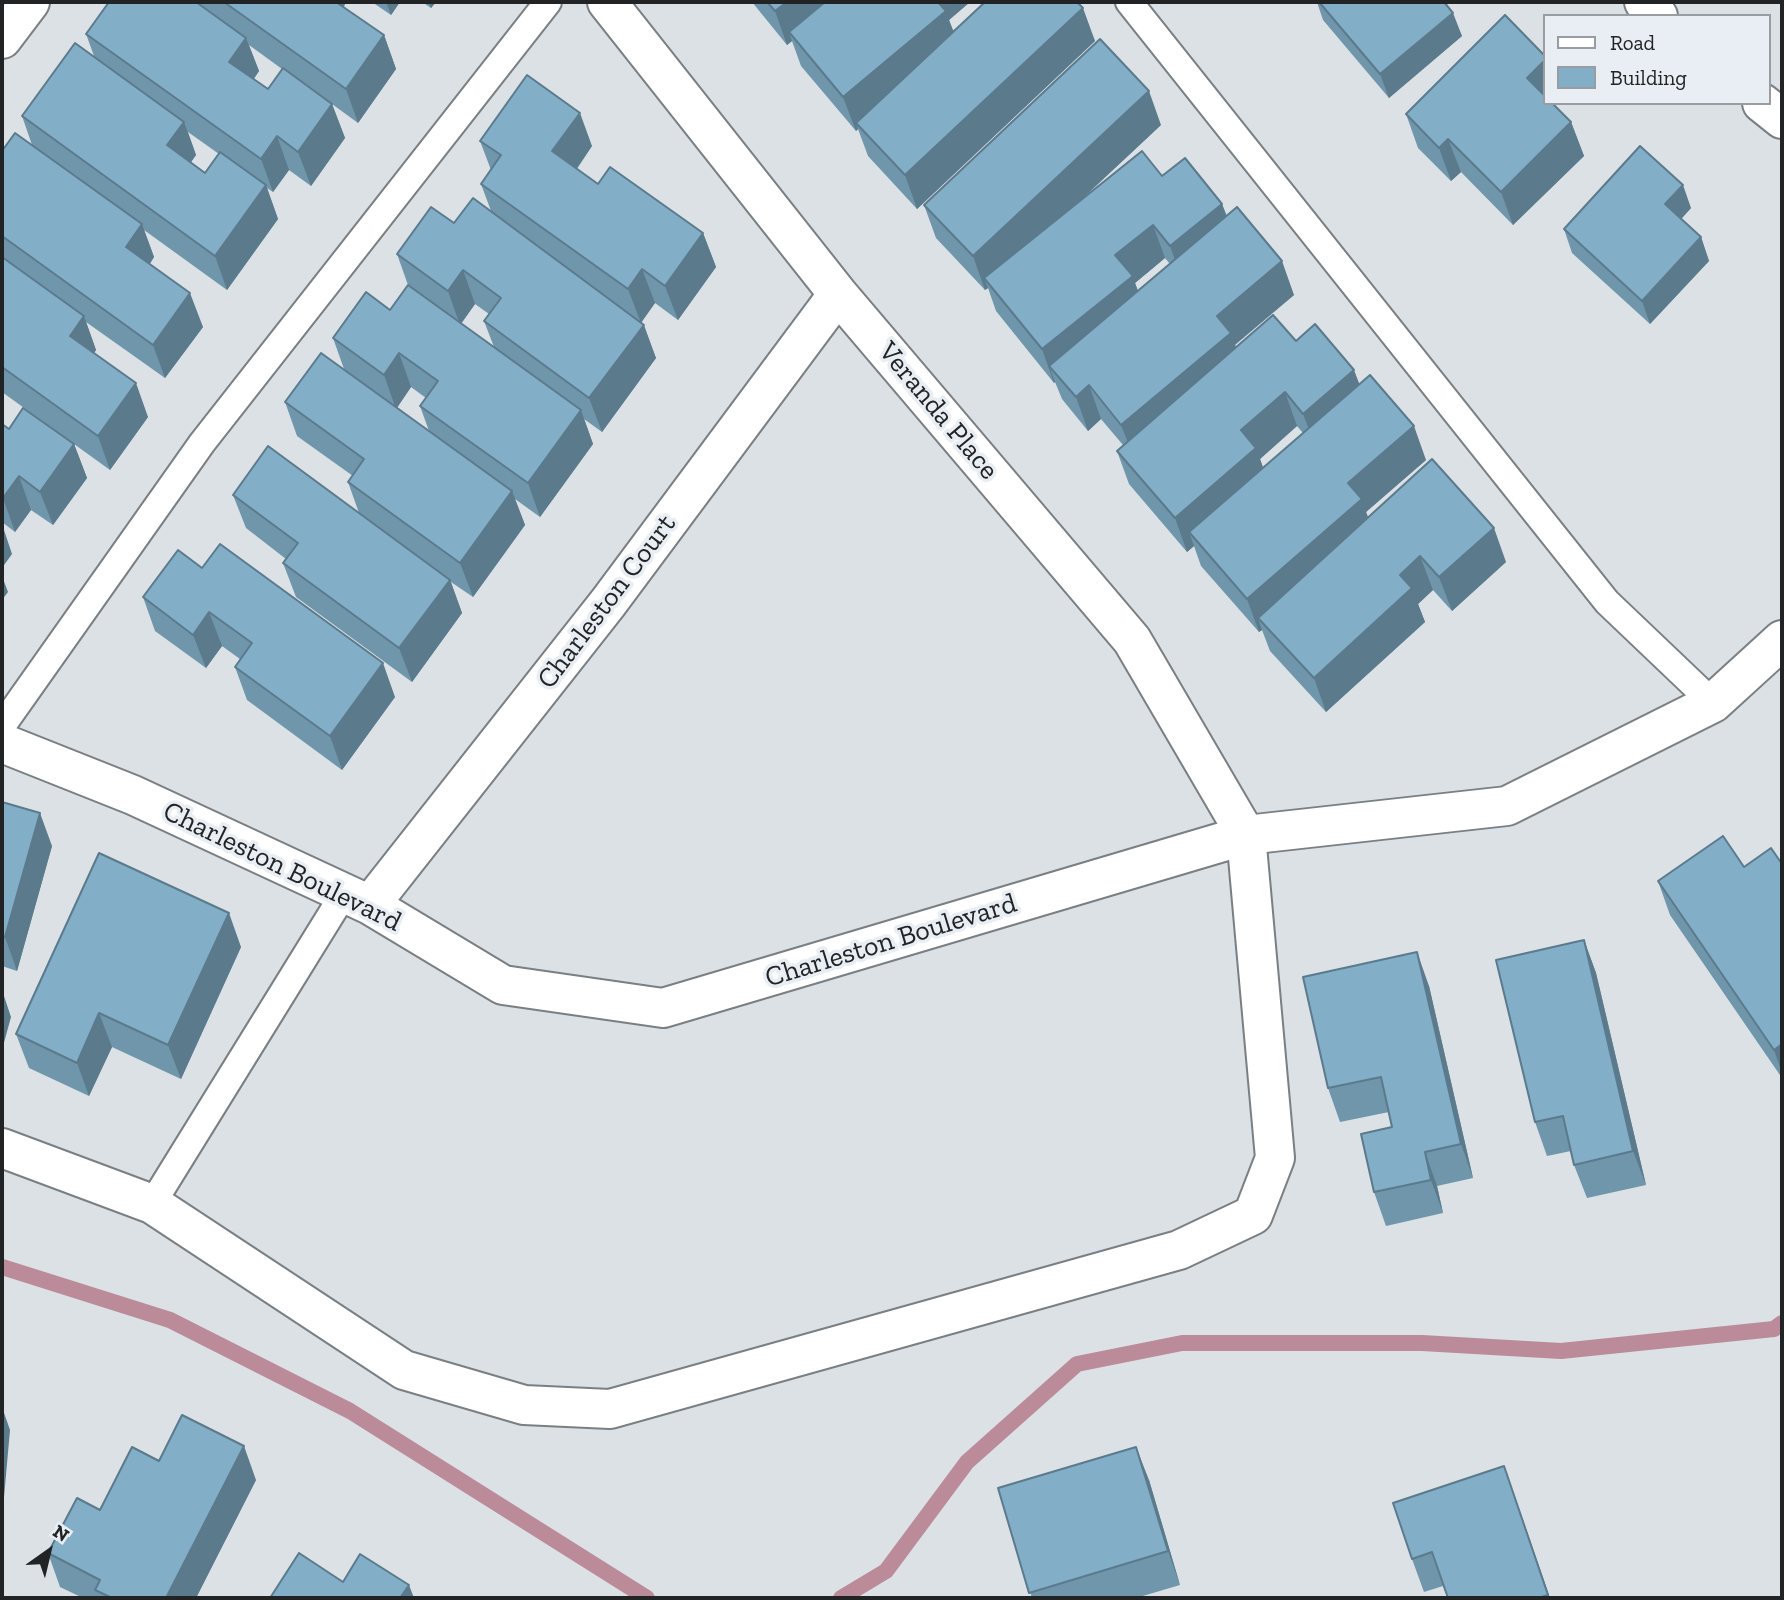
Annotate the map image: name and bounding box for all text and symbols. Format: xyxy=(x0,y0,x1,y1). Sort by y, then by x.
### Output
legend xyxy=(1542,14,1770,105)
text: Road xyxy=(1610,30,1655,55)
text: Building xyxy=(1610,65,1687,90)
street label: Veranda Place xyxy=(871,335,1005,487)
street label: Charleston Court xyxy=(531,508,683,696)
street label: Charleston Boulevard xyxy=(157,795,407,939)
street label: Charleston Boulevard xyxy=(761,887,1021,995)
north arrow xyxy=(14,1516,84,1586)
text: N xyxy=(49,1520,73,1547)

